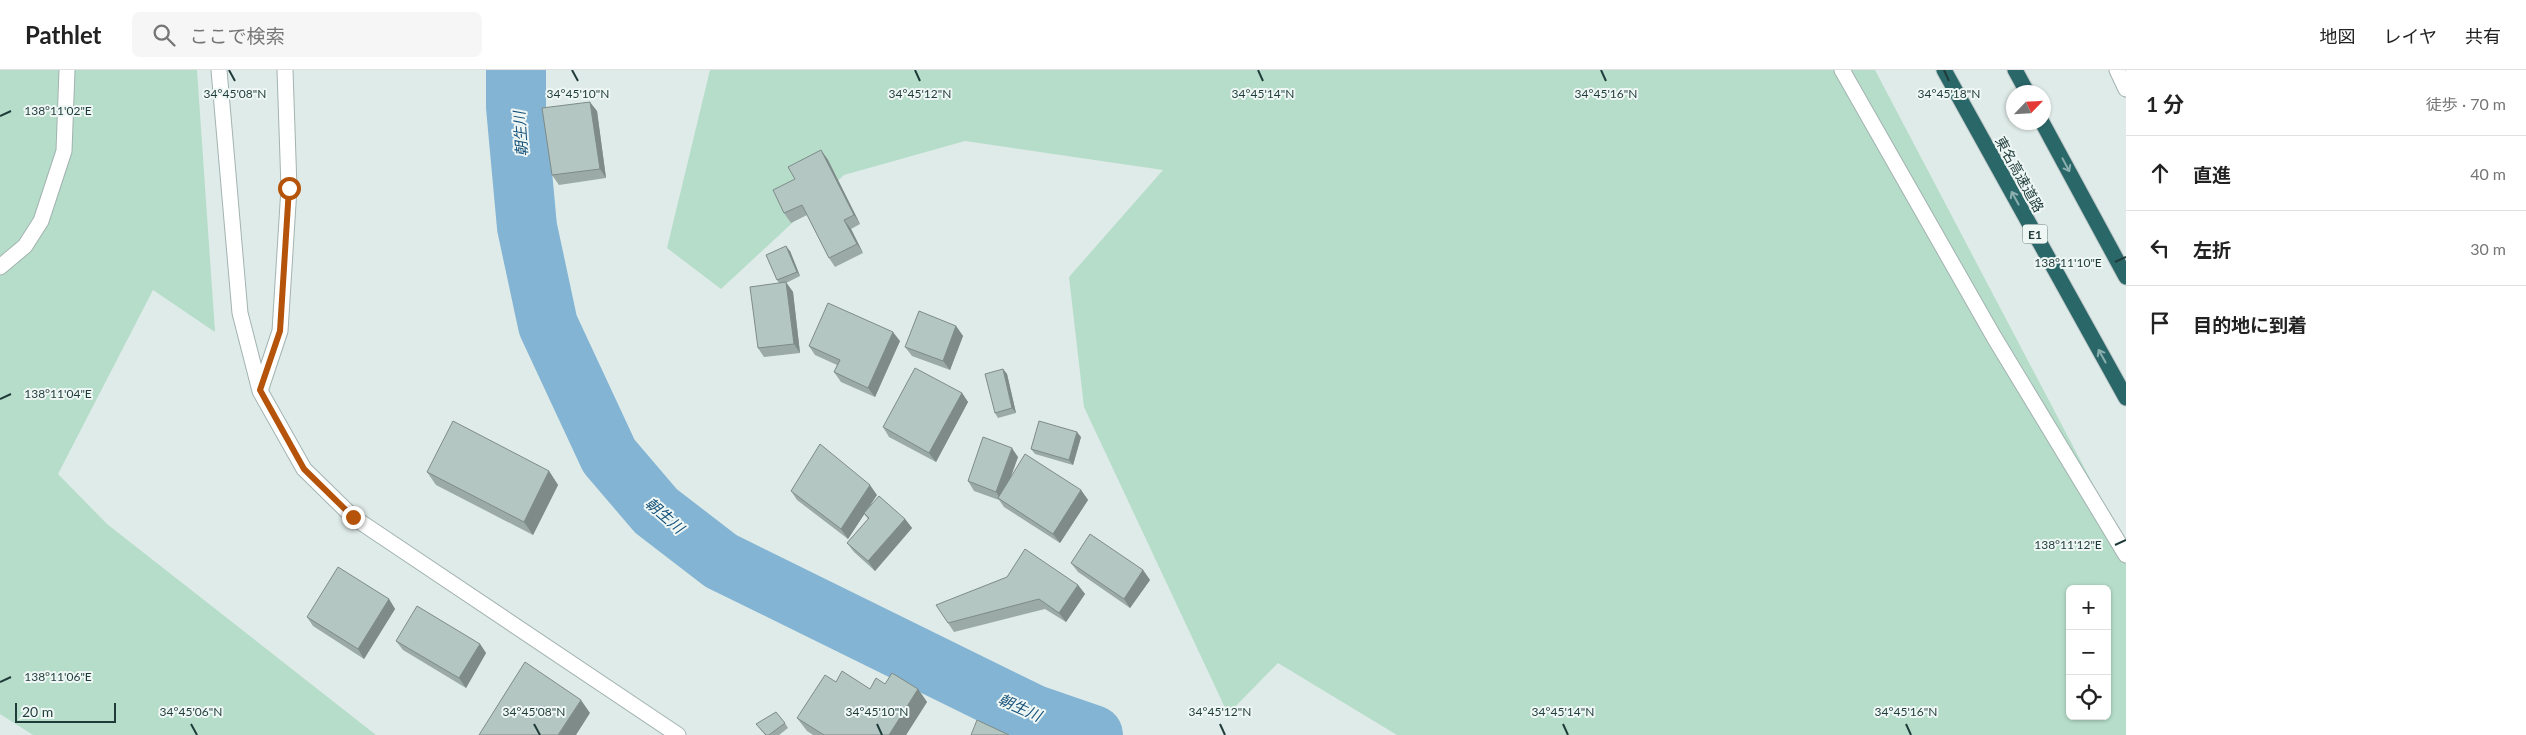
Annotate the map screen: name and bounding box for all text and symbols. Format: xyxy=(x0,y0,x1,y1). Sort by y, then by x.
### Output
search box xyxy=(132,12,482,57)
text: Pathlet xyxy=(25,20,102,49)
icon: search xyxy=(150,21,178,49)
text: ここで検索 xyxy=(190,24,285,47)
text: 地図 xyxy=(2320,25,2356,47)
text: レイヤ xyxy=(2384,25,2437,47)
text: 共有 xyxy=(2465,25,2501,47)
north arrow xyxy=(2006,85,2051,130)
text: 34°45'08"N xyxy=(204,86,266,101)
text: 34°45'10"N xyxy=(547,86,609,101)
text: 34°45'12"N xyxy=(889,86,951,101)
text: 34°45'14"N xyxy=(1232,86,1294,101)
text: 34°45'16"N xyxy=(1575,86,1637,101)
text: 34°45'18"N xyxy=(1918,86,1980,101)
text: 1 分 xyxy=(2146,91,2184,116)
text: 徒歩 · 70 m xyxy=(2426,94,2506,113)
text: 138°11'02"E xyxy=(24,103,92,118)
water label: 朝生川 xyxy=(509,109,531,157)
street label: 東名高速道路 xyxy=(1992,133,2048,215)
one-way arrow xyxy=(2061,158,2071,172)
icon: ahead xyxy=(2146,159,2174,187)
text: 直進 xyxy=(2193,163,2231,186)
text: 40 m xyxy=(2470,164,2506,183)
route start xyxy=(278,177,301,200)
one-way arrow xyxy=(2010,191,2019,206)
road number: E1 xyxy=(2022,224,2048,243)
icon: left xyxy=(2146,234,2174,262)
text: 左折 xyxy=(2193,238,2231,261)
text: 30 m xyxy=(2470,239,2506,258)
text: 138°11'10"E xyxy=(2034,255,2102,270)
icon: arrive xyxy=(2146,309,2174,337)
text: 目的地に到着 xyxy=(2193,313,2307,336)
one-way arrow xyxy=(2096,349,2106,364)
text: 138°11'04"E xyxy=(24,386,92,401)
water label: 朝生川 xyxy=(642,493,689,538)
route end xyxy=(342,506,365,529)
text: 138°11'12"E xyxy=(2034,537,2102,552)
map controls xyxy=(2066,585,2111,720)
button: + xyxy=(2066,585,2111,630)
button: − xyxy=(2066,630,2111,675)
text: 138°11'06"E xyxy=(24,669,92,684)
button: locate xyxy=(2066,675,2111,720)
water label: 朝生川 xyxy=(996,690,1046,725)
scale bar xyxy=(15,700,116,723)
text: 20 m xyxy=(22,703,53,720)
text: 34°45'06"N xyxy=(160,704,222,719)
text: 34°45'08"N xyxy=(503,704,565,719)
text: 34°45'10"N xyxy=(846,704,908,719)
text: 34°45'12"N xyxy=(1189,704,1251,719)
text: 34°45'14"N xyxy=(1532,704,1594,719)
text: 34°45'16"N xyxy=(1875,704,1937,719)

